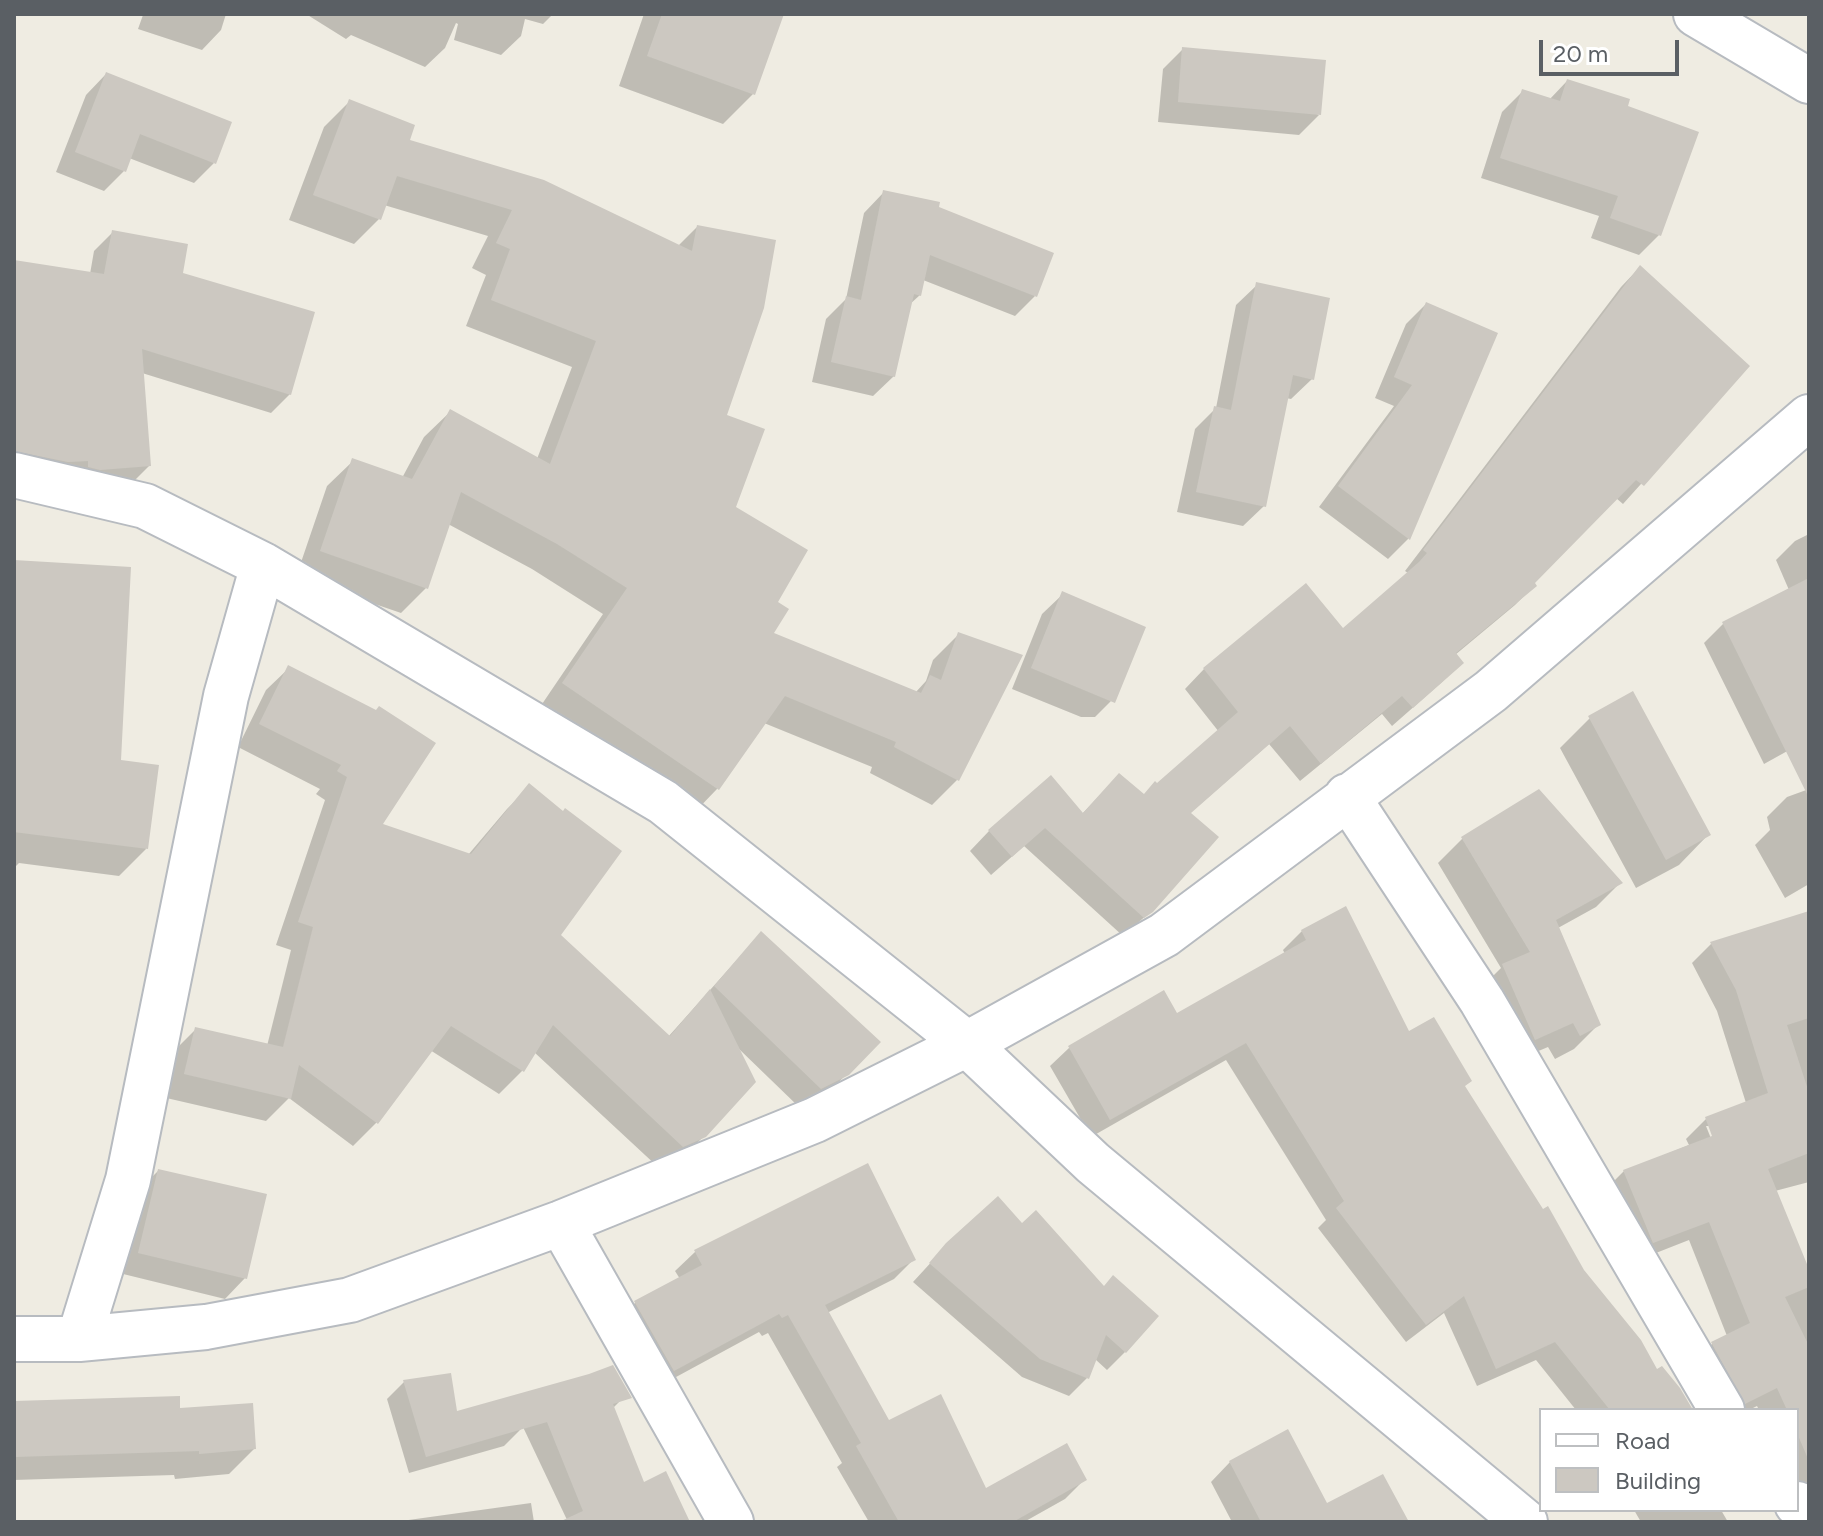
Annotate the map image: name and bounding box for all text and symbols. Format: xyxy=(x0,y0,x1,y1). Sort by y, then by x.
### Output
scale bar xyxy=(1543,24,1683,74)
text: 20 m xyxy=(1553,39,1608,68)
legend xyxy=(1539,1408,1799,1512)
text: Road xyxy=(1615,1426,1670,1455)
text: Building xyxy=(1615,1466,1701,1495)

